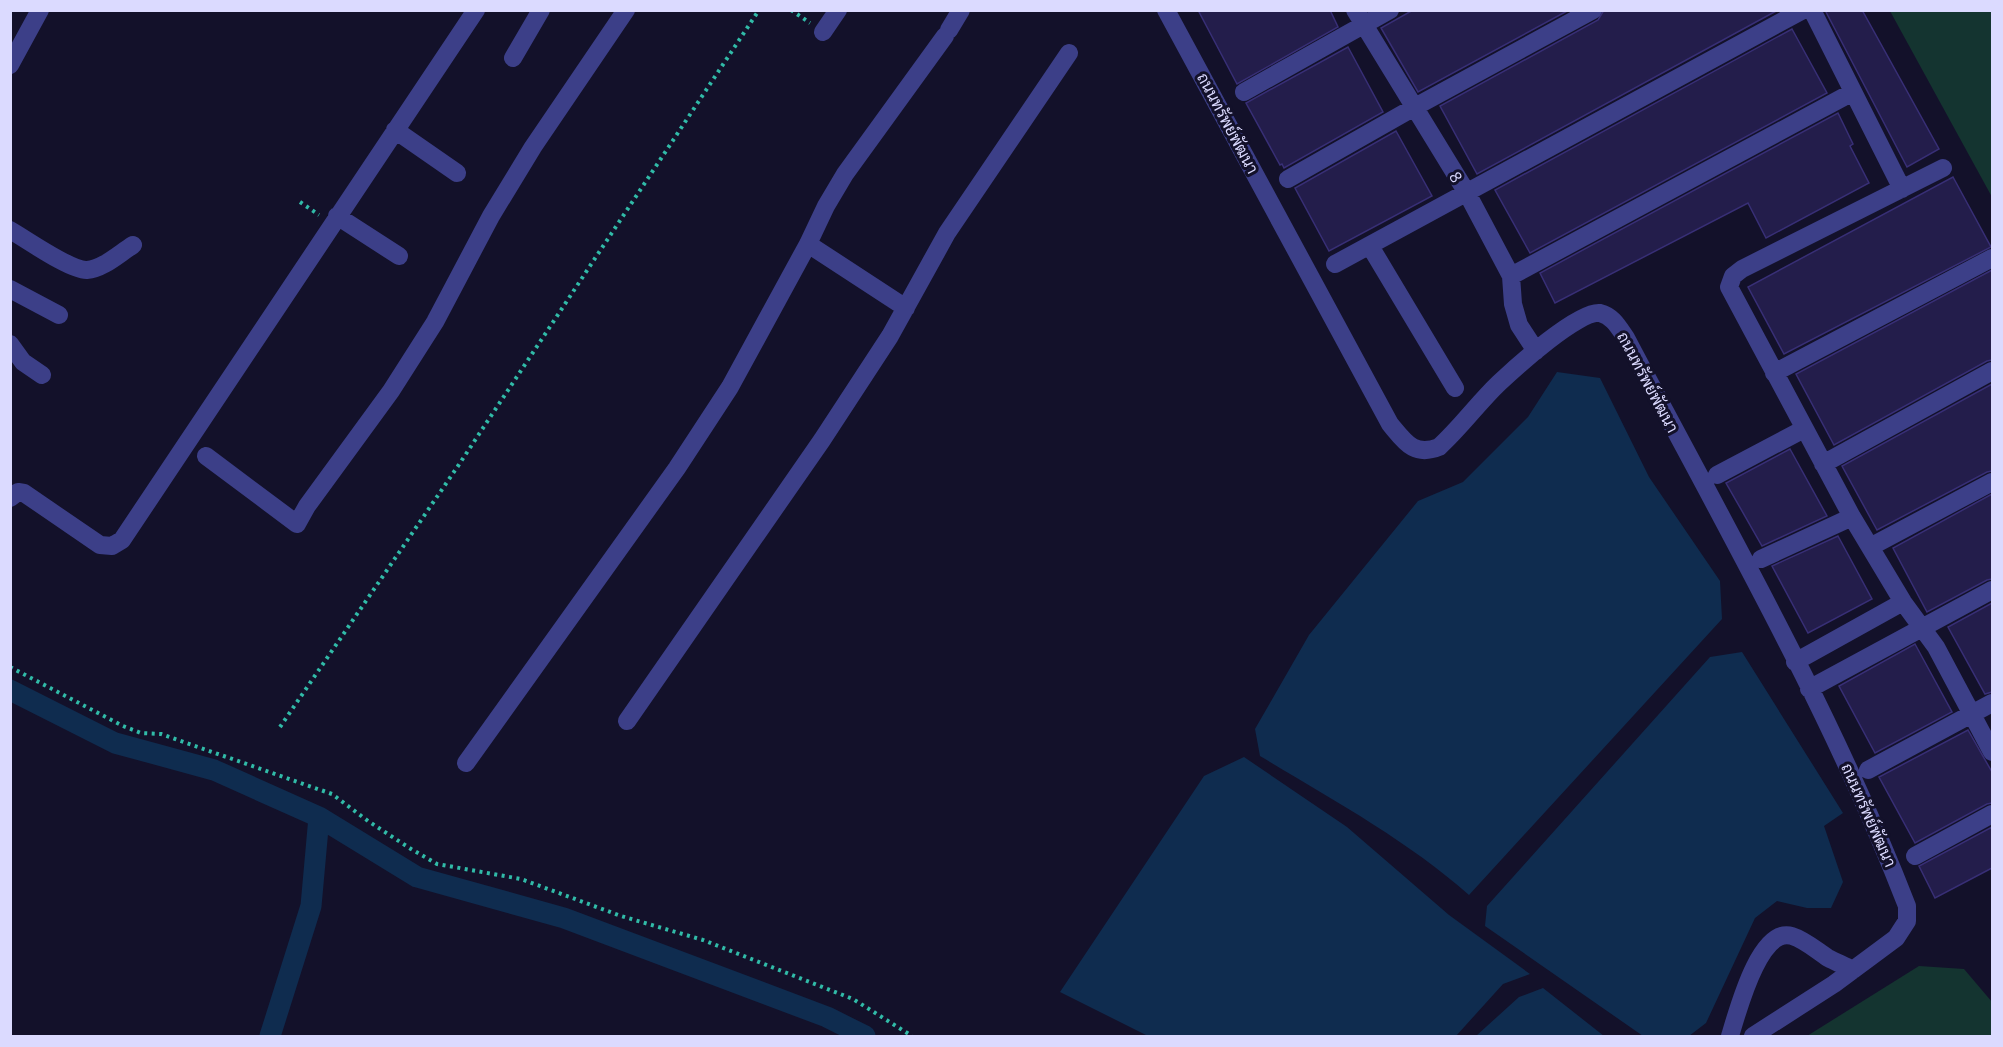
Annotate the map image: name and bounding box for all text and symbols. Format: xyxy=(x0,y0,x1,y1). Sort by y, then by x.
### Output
street label: ถนนทรัพย์พัฒนา xyxy=(1192,68,1265,177)
street label: 8 xyxy=(1444,167,1468,187)
street label: ถนนทรัพย์พัฒนา xyxy=(1612,327,1685,436)
street label: ถนนทรัพย์พัฒนา xyxy=(1836,759,1903,870)

